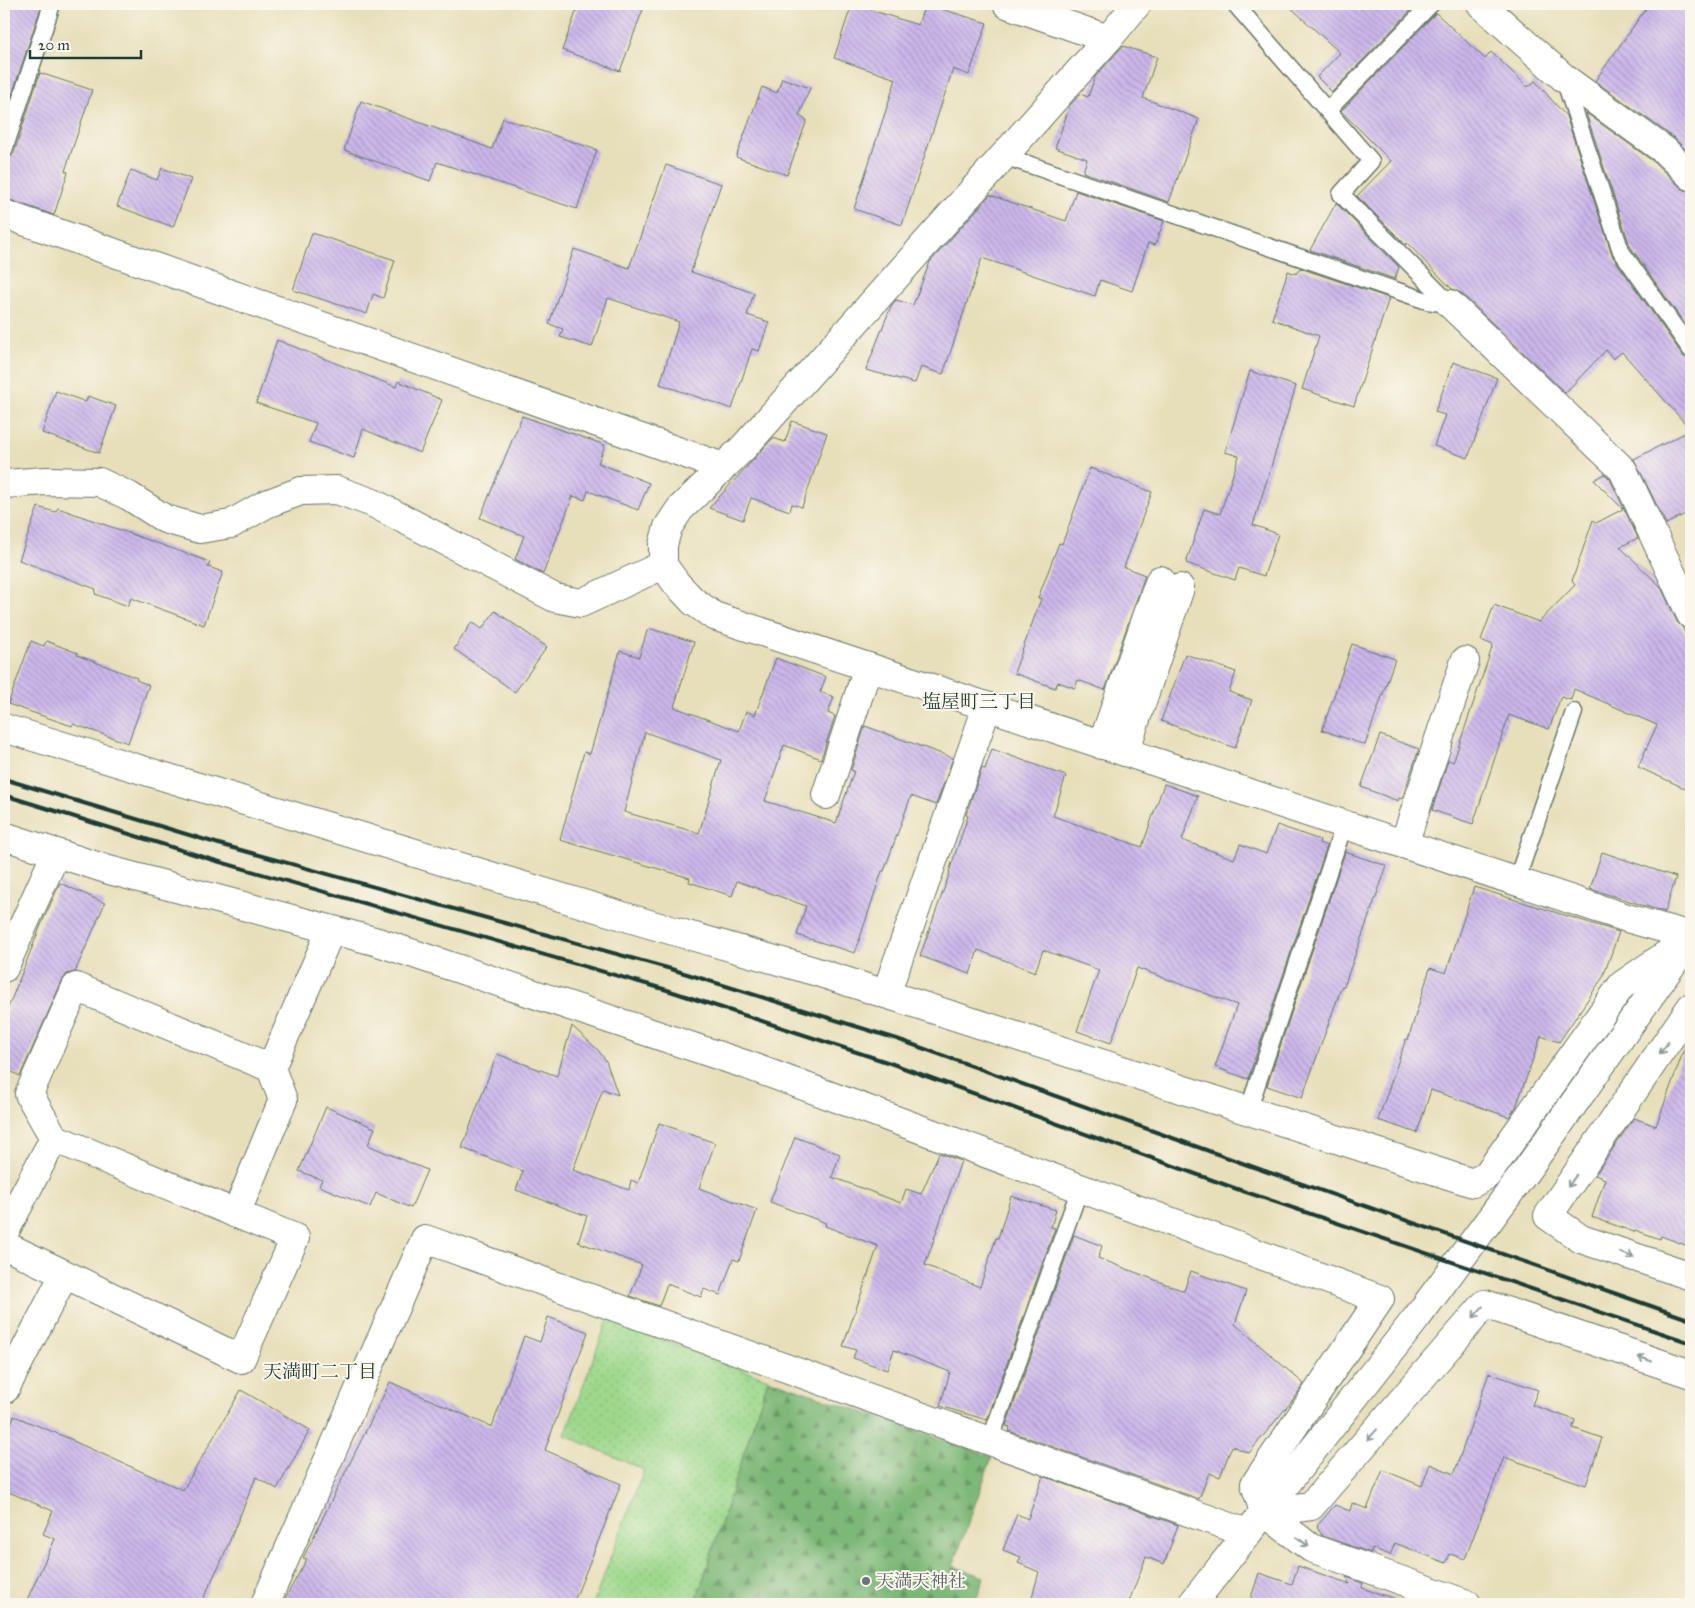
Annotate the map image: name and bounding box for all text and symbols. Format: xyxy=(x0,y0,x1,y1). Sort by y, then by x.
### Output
scale bar xyxy=(30,28,141,60)
text: 20 m xyxy=(38,36,70,54)
district label: 塩屋町三丁目 xyxy=(922,690,1036,713)
one-way arrow xyxy=(1659,1040,1669,1054)
one-way arrow xyxy=(1567,1174,1577,1188)
one-way arrow xyxy=(1619,1251,1634,1260)
one-way arrow xyxy=(1472,1306,1484,1319)
one-way arrow xyxy=(1638,1354,1653,1363)
district label: 天満町二丁目 xyxy=(263,1360,377,1383)
one-way arrow xyxy=(1366,1429,1378,1442)
one-way arrow xyxy=(1296,1536,1309,1547)
place label: 天満天神社 xyxy=(876,1570,966,1592)
marker: 天満天神社 xyxy=(860,1575,872,1587)

